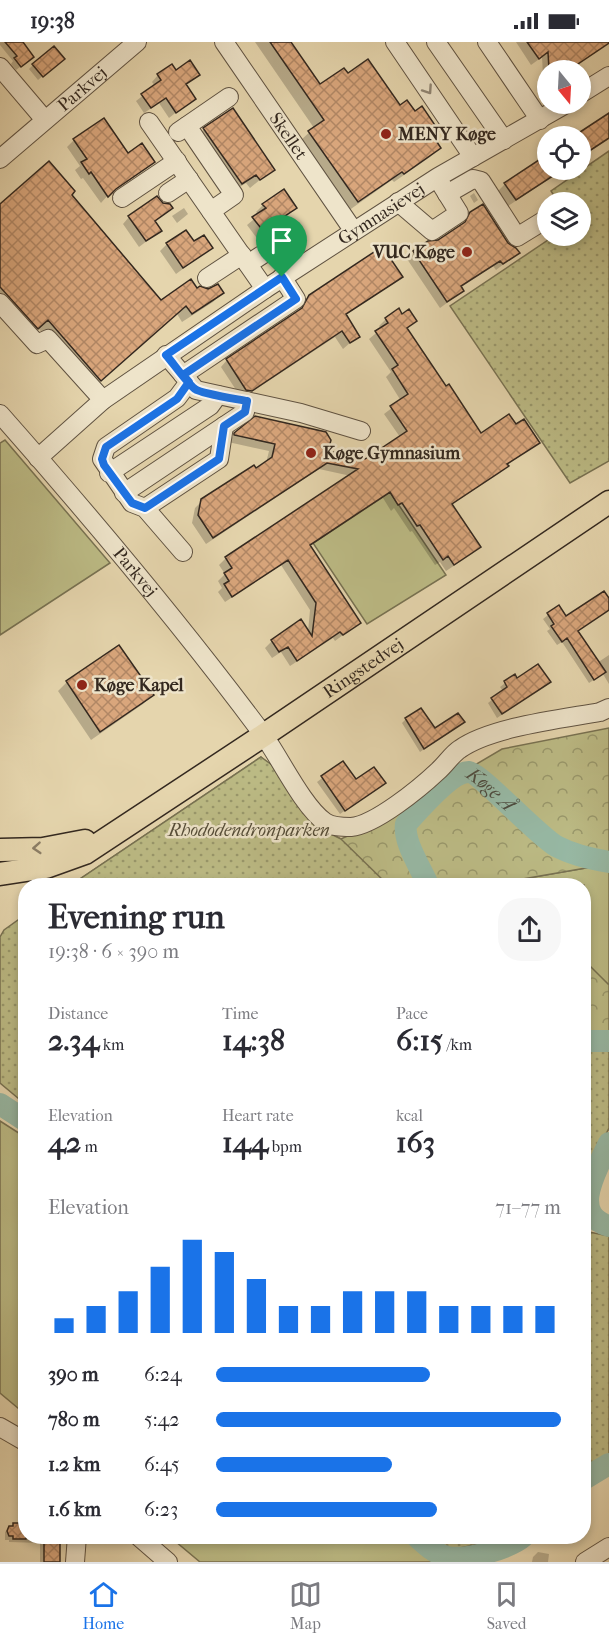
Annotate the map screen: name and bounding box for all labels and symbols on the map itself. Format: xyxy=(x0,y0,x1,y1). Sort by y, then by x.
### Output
north arrow xyxy=(537,60,591,114)
street label: Parkvej xyxy=(54,62,111,116)
one-way arrow xyxy=(421,84,432,95)
street label: Skellet xyxy=(265,109,312,164)
place label: MENY Køge xyxy=(397,124,496,145)
marker: MENY Køge xyxy=(379,127,393,141)
street label: Gymnasievej xyxy=(334,179,429,250)
pin xyxy=(256,215,307,277)
place label: VUC Køge xyxy=(372,242,455,263)
marker: VUC Køge xyxy=(460,245,474,259)
place label: Køge Gymnasium xyxy=(323,443,461,464)
marker: Køge Gymnasium xyxy=(304,446,318,460)
street label: Parkvej xyxy=(108,543,161,601)
street label: Ringstedvej xyxy=(319,634,408,703)
place label: Køge Kapel xyxy=(94,675,184,696)
marker: Køge Kapel xyxy=(75,678,89,692)
water label: Køge Å xyxy=(461,761,523,818)
park label: Rhododendronparken xyxy=(167,820,330,841)
one-way arrow xyxy=(33,842,42,855)

